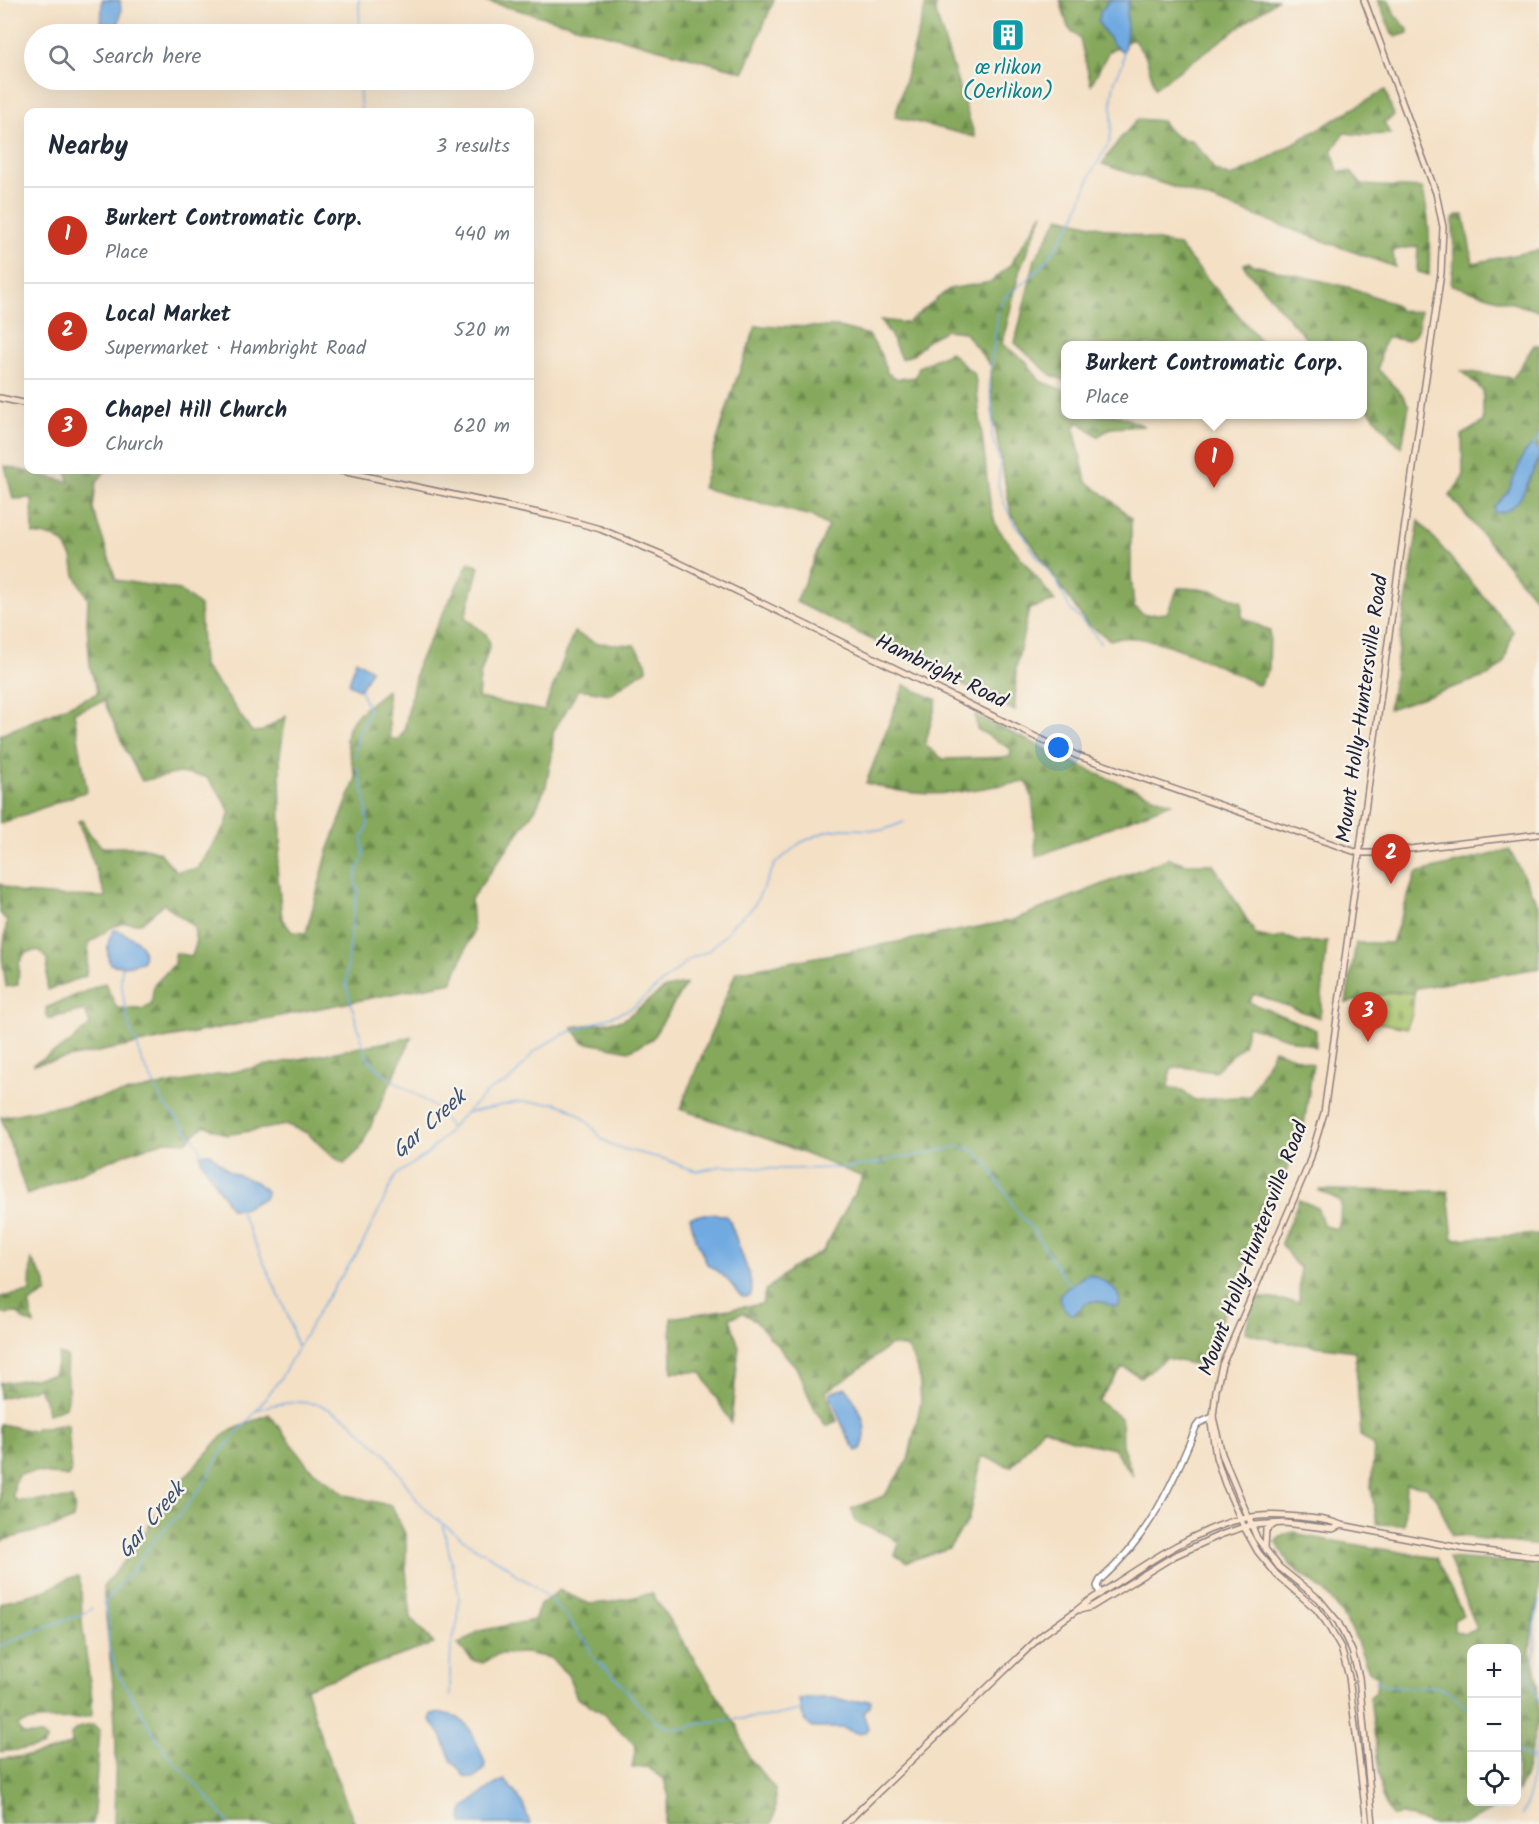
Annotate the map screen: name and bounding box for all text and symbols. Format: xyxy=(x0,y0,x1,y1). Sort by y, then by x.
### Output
building icon: œrlikon (Oerlikon) xyxy=(990,17,1026,53)
search box xyxy=(24,24,534,90)
text: Search here xyxy=(93,40,201,75)
icon: search xyxy=(45,41,78,74)
place label: œrlikon (Oerlikon) xyxy=(963,52,1053,109)
text: Nearby xyxy=(48,126,128,168)
text: 3 results xyxy=(436,131,510,163)
text: Burkert Contromatic Corp. xyxy=(105,202,362,237)
text: 1 xyxy=(64,219,71,251)
text: 440 m xyxy=(454,219,510,251)
text: Place xyxy=(105,237,148,269)
text: Local Market xyxy=(105,298,231,333)
text: 2 xyxy=(62,315,73,347)
text: 520 m xyxy=(454,315,510,347)
text: Supermarket · Hambright Road xyxy=(105,333,366,365)
popup xyxy=(1061,341,1367,419)
text: Burkert Contromatic Corp. xyxy=(1086,347,1342,382)
text: Place xyxy=(1086,382,1129,414)
text: Chapel Hill Church xyxy=(105,394,287,429)
text: 3 xyxy=(62,411,73,443)
text: 620 m xyxy=(453,411,510,443)
text: Church xyxy=(105,429,164,461)
pin: 1 xyxy=(1194,438,1234,488)
street label: Mount Holly-Huntersville Road xyxy=(1328,572,1398,845)
street label: Hambright Road xyxy=(869,626,1013,719)
your location xyxy=(1044,733,1073,762)
pin: 2 xyxy=(1372,834,1410,884)
pin: 3 xyxy=(1348,992,1388,1042)
water label: Gar Creek xyxy=(385,1079,478,1168)
street label: Mount Holly-Huntersville Road xyxy=(1190,1116,1318,1381)
water label: Gar Creek xyxy=(110,1472,197,1567)
map controls xyxy=(1467,1644,1521,1806)
button: + xyxy=(1467,1644,1521,1698)
button: − xyxy=(1467,1698,1521,1752)
button: locate xyxy=(1467,1752,1521,1806)

